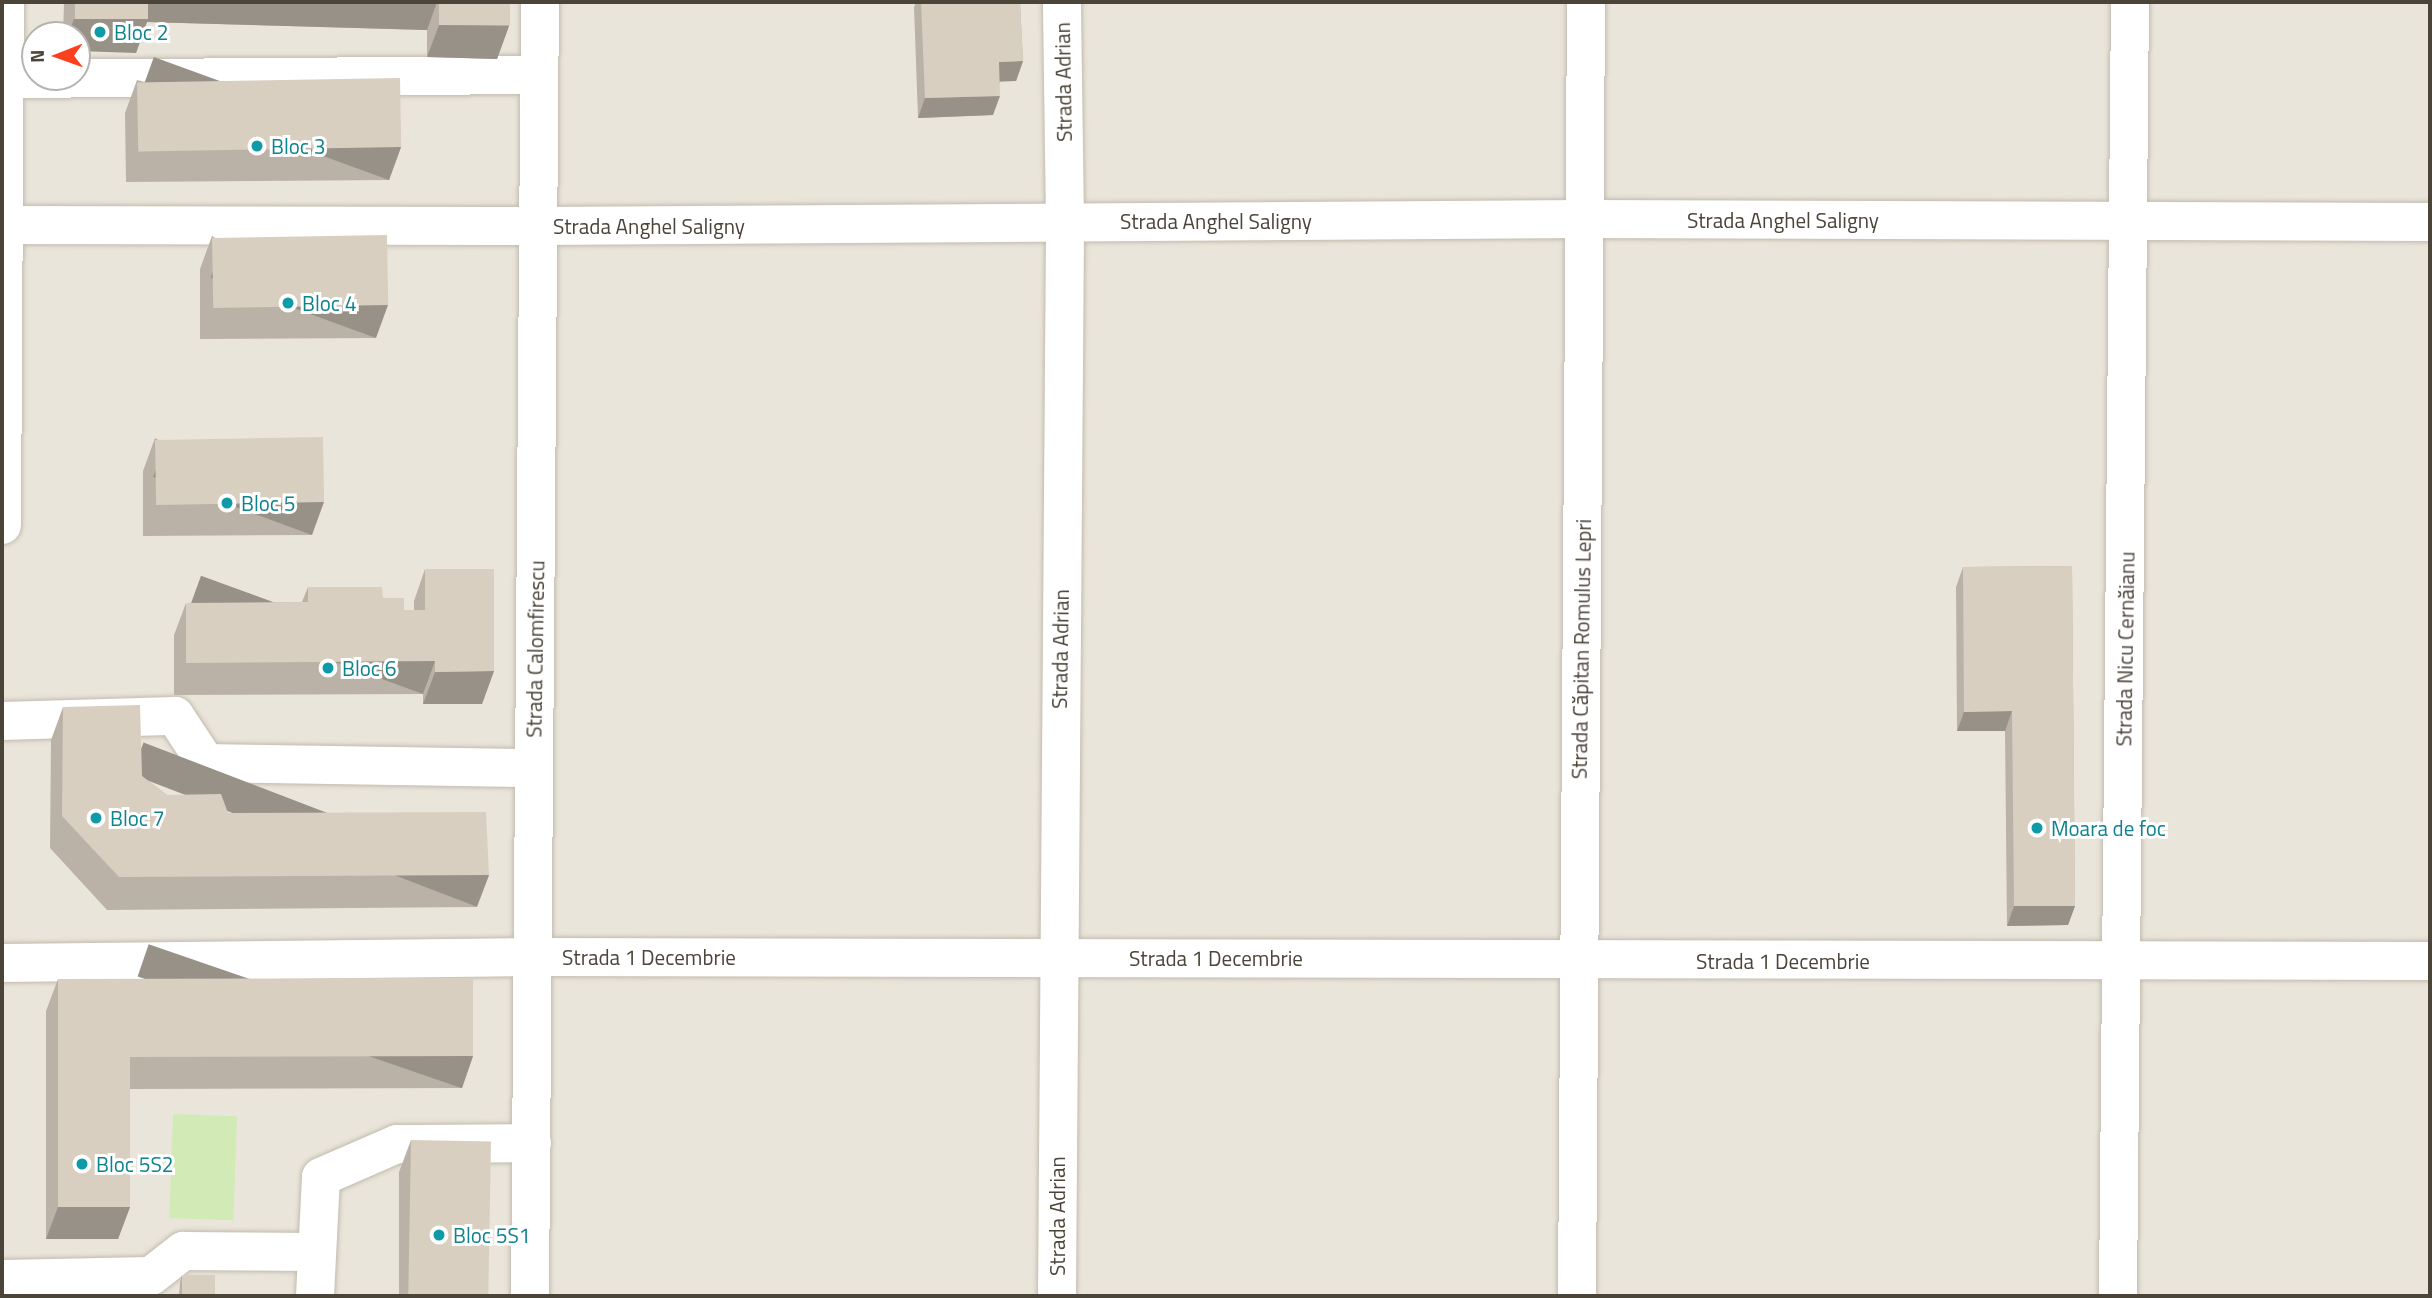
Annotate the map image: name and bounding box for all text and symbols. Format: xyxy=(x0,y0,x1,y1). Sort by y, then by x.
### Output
place label: Bloc 2 xyxy=(114,19,168,45)
north arrow xyxy=(21,21,91,91)
street label: Strada Adrian xyxy=(1049,22,1077,142)
marker: Bloc 2 xyxy=(92,24,108,40)
text: N xyxy=(22,50,51,63)
place label: Bloc 3 xyxy=(271,133,325,159)
marker: Bloc 3 xyxy=(249,138,265,154)
street label: Strada Anghel Saligny xyxy=(1687,207,1879,233)
street label: Strada Anghel Saligny xyxy=(1120,208,1312,234)
street label: Strada Anghel Saligny xyxy=(553,213,745,239)
place label: Bloc 4 xyxy=(302,290,356,316)
marker: Bloc 4 xyxy=(280,295,296,311)
place label: Bloc 5 xyxy=(241,490,295,516)
marker: Bloc 5 xyxy=(219,495,235,511)
street label: Strada Căpitan Romulus Lepri xyxy=(1566,519,1596,779)
street label: Strada Nicu Cernăianu xyxy=(2111,551,2139,747)
street label: Strada Calomfirescu xyxy=(521,560,549,738)
street label: Strada Adrian xyxy=(1046,589,1074,709)
place label: Bloc 6 xyxy=(342,655,396,681)
marker: Bloc 6 xyxy=(320,660,336,676)
place label: Bloc 7 xyxy=(110,805,164,831)
marker: Bloc 7 xyxy=(88,810,104,826)
place label: Moara de foc xyxy=(2051,815,2166,841)
marker: Moara de foc xyxy=(2029,820,2045,836)
street label: Strada 1 Decembrie xyxy=(562,944,736,970)
street label: Strada 1 Decembrie xyxy=(1129,945,1303,971)
street label: Strada 1 Decembrie xyxy=(1696,948,1870,974)
place label: Bloc 5S2 xyxy=(96,1151,174,1177)
marker: Bloc 5S2 xyxy=(74,1156,90,1172)
street label: Strada Adrian xyxy=(1044,1156,1070,1276)
place label: Bloc 5S1 xyxy=(453,1222,531,1248)
marker: Bloc 5S1 xyxy=(431,1227,447,1243)

